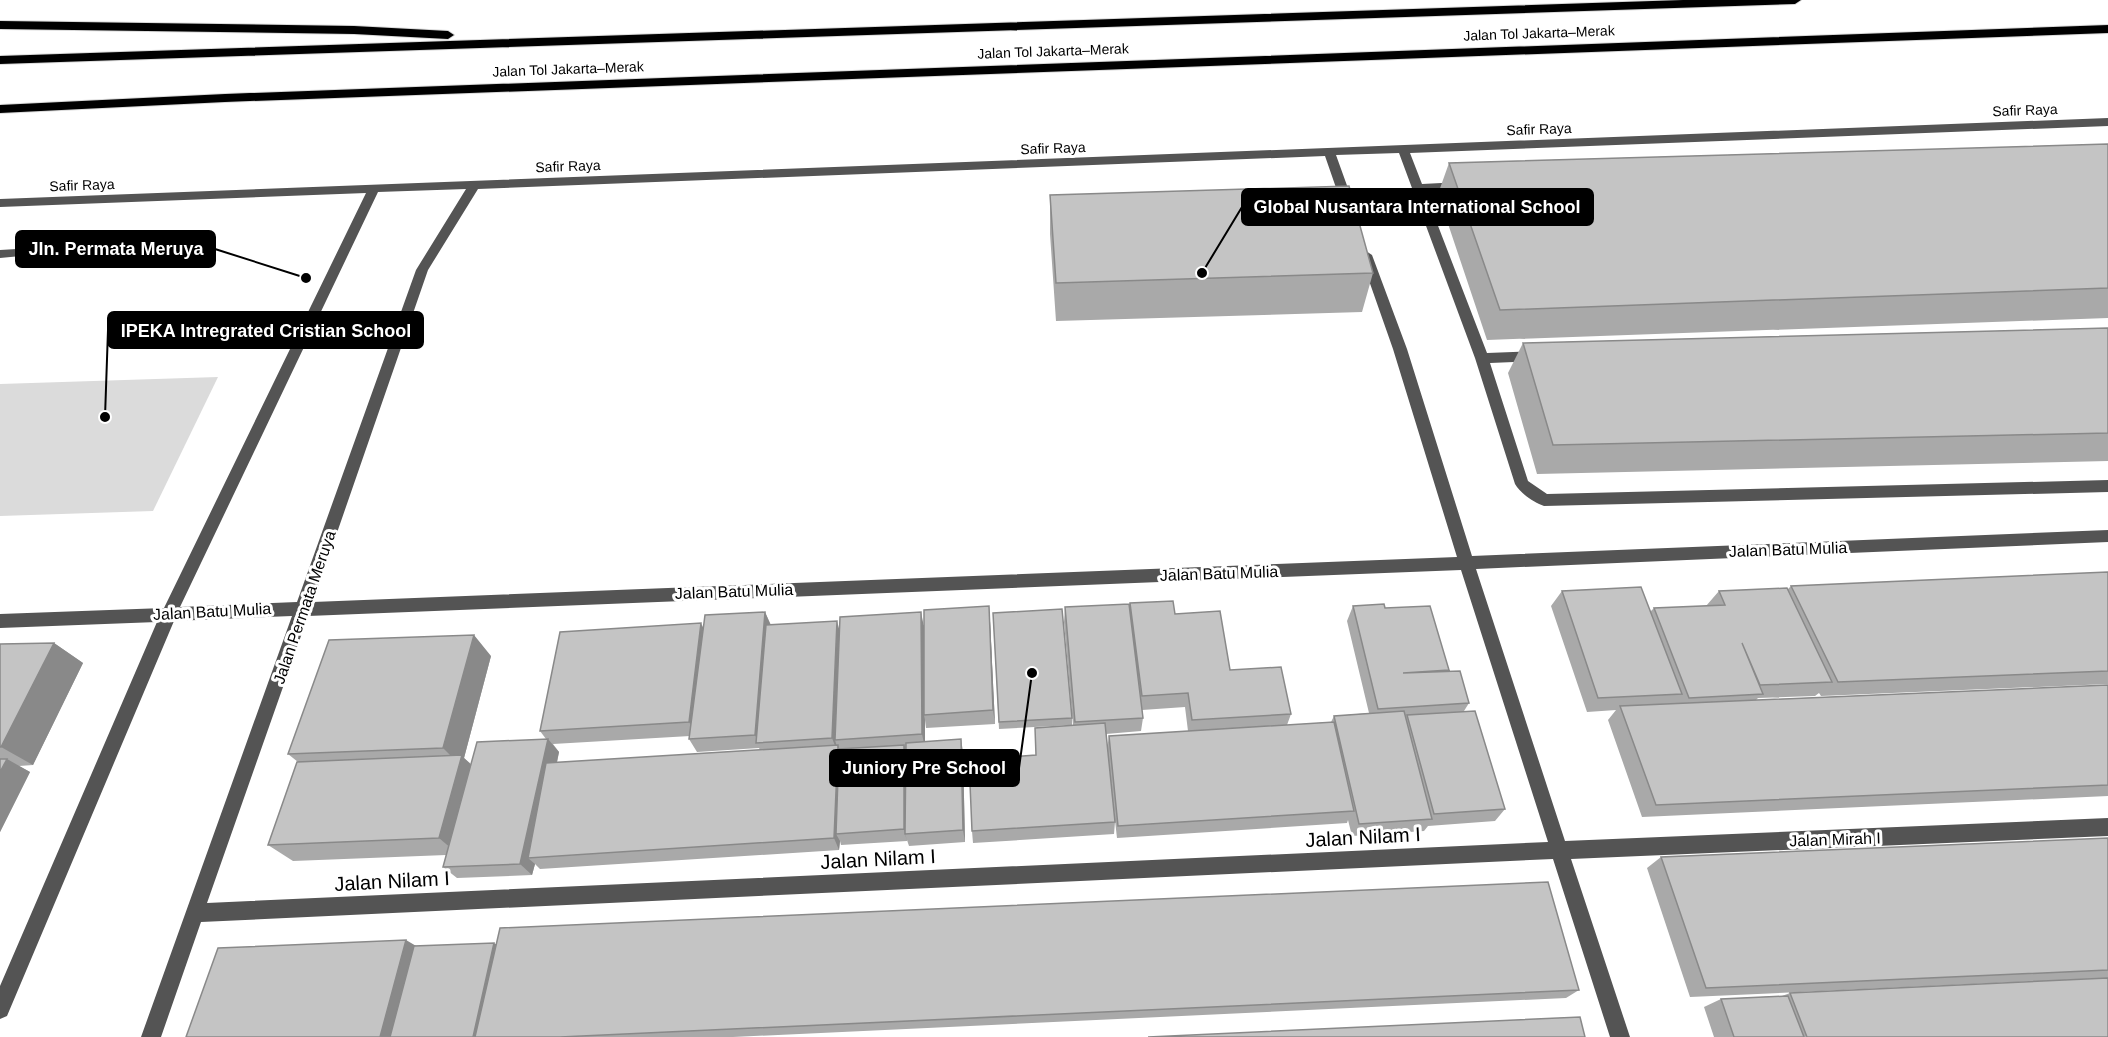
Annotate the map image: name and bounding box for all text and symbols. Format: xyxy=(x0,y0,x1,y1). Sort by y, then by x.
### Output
street label: Jalan Tol Jakarta–Merak xyxy=(1463,22,1616,44)
street label: Jalan Tol Jakarta–Merak xyxy=(977,40,1130,62)
street label: Jalan Tol Jakarta–Merak xyxy=(492,58,645,80)
street label: Safir Raya xyxy=(1992,101,2058,119)
street label: Safir Raya xyxy=(1506,120,1572,138)
street label: Safir Raya xyxy=(1020,139,1086,157)
street label: Safir Raya xyxy=(535,157,601,175)
street label: Safir Raya xyxy=(49,176,115,194)
callout: Global Nusantara International School xyxy=(1242,189,1593,225)
text: Global Nusantara International School xyxy=(1253,197,1581,217)
callout: Jln. Permata Meruya xyxy=(16,231,215,267)
text: Jln. Permata Meruya xyxy=(28,239,205,259)
callout: IPEKA Intregrated Cristian School xyxy=(108,312,423,348)
text: IPEKA Intregrated Cristian School xyxy=(121,321,411,341)
street label: Jalan Permata Meruya xyxy=(270,528,339,686)
street label: Jalan Batu Mulia xyxy=(1729,539,1848,560)
street label: Jalan Batu Mulia xyxy=(1160,563,1279,584)
street label: Jalan Batu Mulia xyxy=(675,581,794,602)
street label: Jalan Batu Mulia xyxy=(153,600,272,623)
callout: Juniory Pre School xyxy=(830,750,1019,786)
text: Juniory Pre School xyxy=(842,758,1006,778)
street label: Jalan Nilam I xyxy=(1305,823,1421,851)
street label: Jalan Mirah I xyxy=(1789,829,1881,850)
street label: Jalan Nilam I xyxy=(820,845,936,873)
street label: Jalan Nilam I xyxy=(334,867,450,895)

